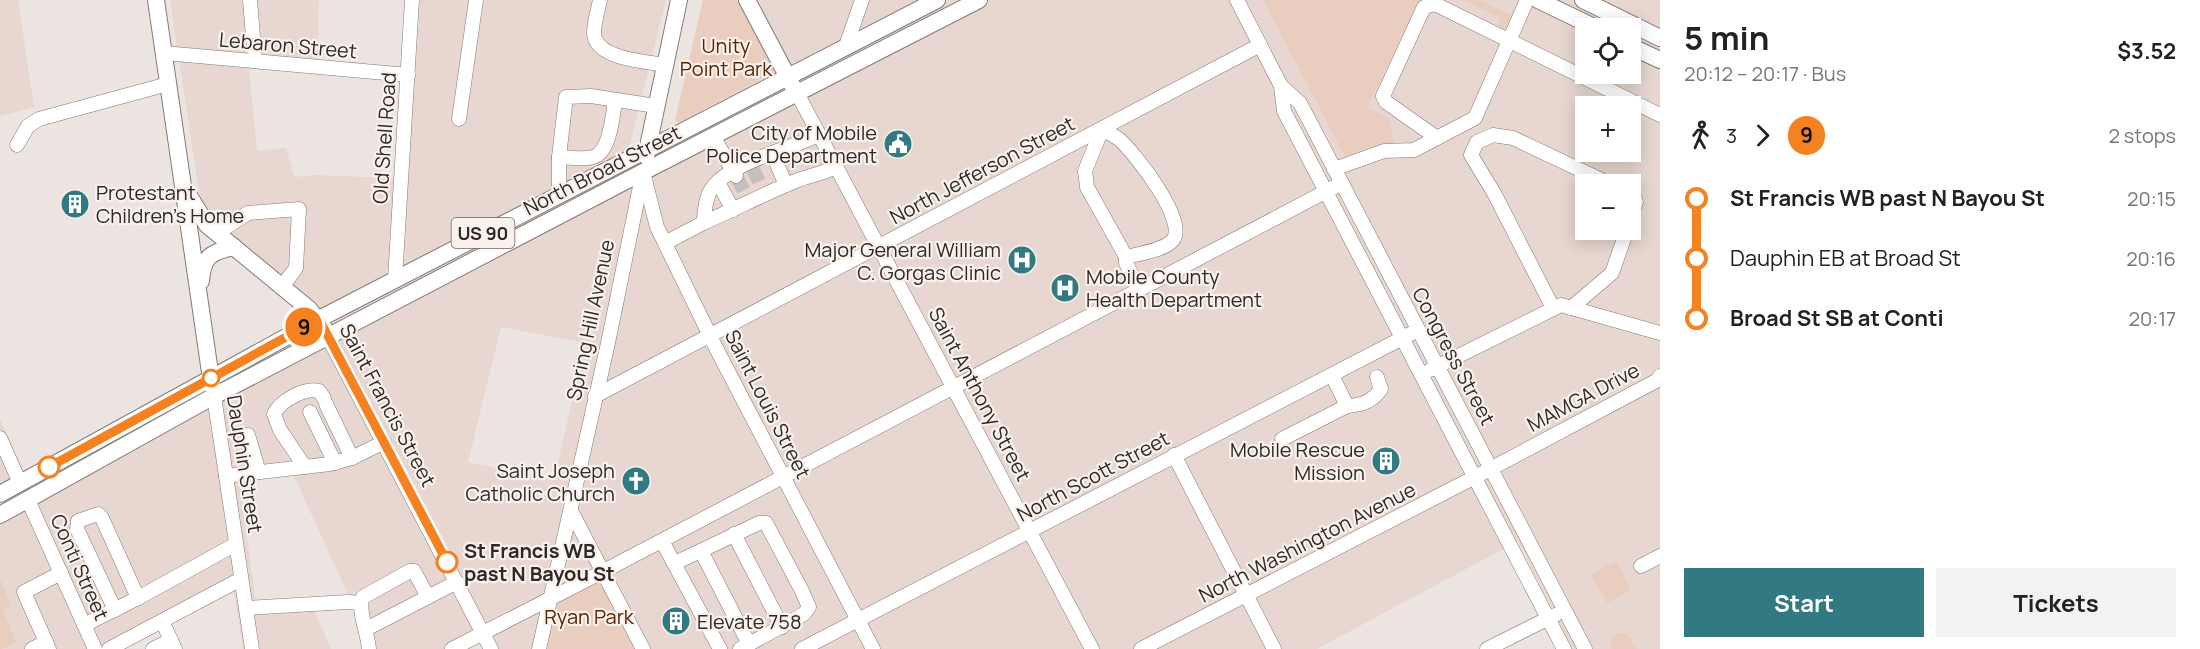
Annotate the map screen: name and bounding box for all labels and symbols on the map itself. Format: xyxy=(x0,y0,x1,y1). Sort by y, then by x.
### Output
street label: Lebaron Street xyxy=(218,26,358,64)
park label: Unity Point Park xyxy=(680,32,773,82)
street label: Old Shell Road xyxy=(366,71,402,205)
street label: North Jefferson Street xyxy=(885,110,1079,230)
street label: North Broad Street xyxy=(519,119,685,221)
place label: City of Mobile Police Department xyxy=(706,119,877,169)
public building icon: City of Mobile Police Department xyxy=(882,128,914,160)
place label: Protestant Children's Home xyxy=(96,179,244,229)
building icon: Protestant Children's Home xyxy=(59,188,91,220)
road number: US 90 xyxy=(452,218,514,248)
place label: Major General William C. Gorgas Clinic xyxy=(804,236,1001,286)
street label: Spring Hill Avenue xyxy=(560,237,620,403)
hospital icon: Major General William C. Gorgas Clinic xyxy=(1006,244,1038,276)
place label: Mobile County Health Department xyxy=(1086,263,1262,313)
hospital icon: Mobile County Health Department xyxy=(1049,272,1081,304)
street label: Congress Street xyxy=(1406,282,1502,430)
street label: Saint Anthony Street xyxy=(923,302,1037,486)
line badge: 9 xyxy=(284,308,324,346)
street label: Saint Francis Street xyxy=(334,319,442,491)
street label: Saint Louis Street xyxy=(719,325,817,483)
street label: MAMGA Drive xyxy=(1522,356,1644,438)
unlabelled marker xyxy=(202,369,220,387)
street label: Dauphin Street xyxy=(221,393,269,535)
street label: North Scott Street xyxy=(1012,424,1174,528)
place label: Mobile Rescue Mission xyxy=(1230,436,1365,486)
building icon: Mobile Rescue Mission xyxy=(1370,445,1402,477)
unlabelled marker xyxy=(38,456,60,478)
place label: Saint Joseph Catholic Church xyxy=(465,457,615,507)
church icon: Saint Joseph Catholic Church xyxy=(620,465,652,497)
street label: North Washington Avenue xyxy=(1194,475,1420,609)
street label: Conti Street xyxy=(45,510,115,624)
place label: St Francis WB past N Bayou St xyxy=(464,537,615,587)
marker: St Francis WB past N Bayou St xyxy=(436,551,458,573)
park label: Ryan Park xyxy=(544,603,635,630)
building icon: Elevate 758 xyxy=(660,605,692,637)
place label: Elevate 758 xyxy=(697,608,802,635)

